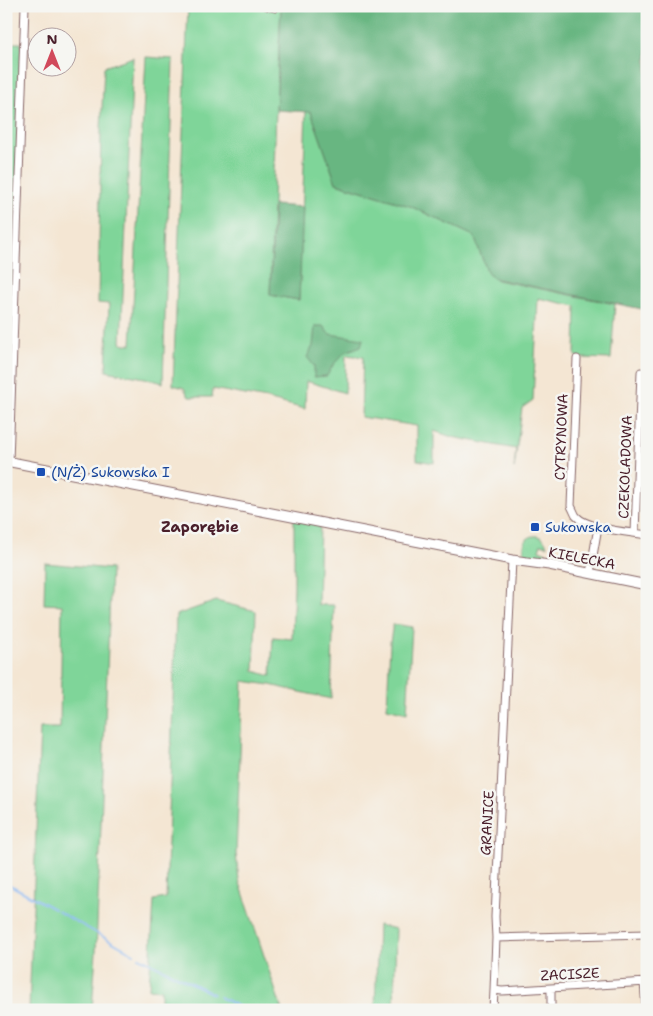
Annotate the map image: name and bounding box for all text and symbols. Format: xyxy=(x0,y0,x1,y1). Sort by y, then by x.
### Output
north arrow xyxy=(28,28,78,78)
text: N xyxy=(46,30,58,48)
street label: CYTRYNOWA xyxy=(550,393,572,481)
street label: CZEKOLADOWA xyxy=(614,415,636,519)
place label: (N/Ż) Sukowska I xyxy=(51,463,170,481)
marker: (N/Ż) Sukowska I xyxy=(35,466,47,478)
district label: Zaporębie xyxy=(161,517,239,537)
place label: Sukowska xyxy=(545,518,611,536)
marker: Sukowska xyxy=(529,521,541,533)
street label: KIELECKA xyxy=(547,543,617,573)
street label: GRANICE xyxy=(476,790,498,856)
street label: ZACISZE xyxy=(540,963,600,985)

